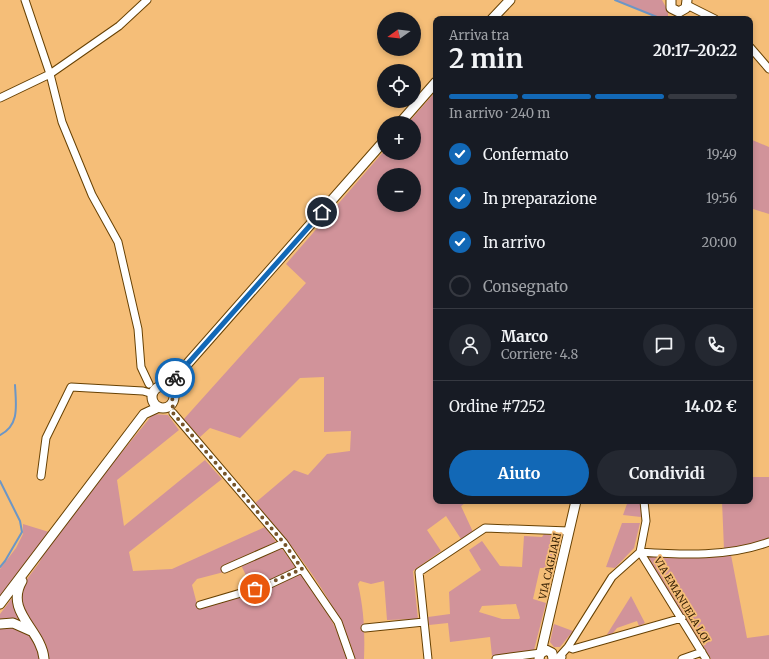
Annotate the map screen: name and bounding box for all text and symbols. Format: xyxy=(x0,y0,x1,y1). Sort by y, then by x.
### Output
north arrow xyxy=(377,12,421,56)
map controls xyxy=(377,12,421,212)
text: Arriva tra xyxy=(449,27,509,44)
text: 20:17–20:22 xyxy=(653,41,737,60)
text: 2 min xyxy=(449,42,523,75)
button: locate xyxy=(377,64,421,108)
text: In arrivo · 240 m xyxy=(449,105,550,122)
button: + xyxy=(377,116,421,160)
icon: check xyxy=(449,143,471,165)
text: Confermato xyxy=(483,145,568,164)
text: 19:49 xyxy=(707,146,737,163)
button: − xyxy=(377,168,421,212)
icon: check xyxy=(449,187,471,209)
text: In preparazione xyxy=(483,189,597,208)
text: 19:56 xyxy=(706,190,737,207)
pin xyxy=(305,195,339,229)
icon: home xyxy=(311,201,333,223)
icon: check xyxy=(449,231,471,253)
text: In arrivo xyxy=(483,233,545,252)
text: 20:00 xyxy=(702,234,737,251)
text: Consegnato xyxy=(483,277,568,296)
button: person xyxy=(449,324,491,366)
button: chat xyxy=(643,324,685,366)
button: phone xyxy=(695,324,737,366)
text: Marco xyxy=(501,327,548,346)
text: Corriere · 4.8 xyxy=(501,346,578,363)
courier xyxy=(155,358,195,398)
icon: bike xyxy=(164,367,186,389)
text: Ordine #7252 xyxy=(449,397,545,416)
text: 14.02 € xyxy=(685,397,737,416)
button: Aiuto xyxy=(449,450,589,496)
button: Condividi xyxy=(597,450,737,496)
street label: VIA CAGLIARI xyxy=(536,531,564,602)
street label: VIA EMANUELA LOI xyxy=(651,554,713,646)
pin xyxy=(238,572,272,606)
icon: bag xyxy=(244,578,266,600)

